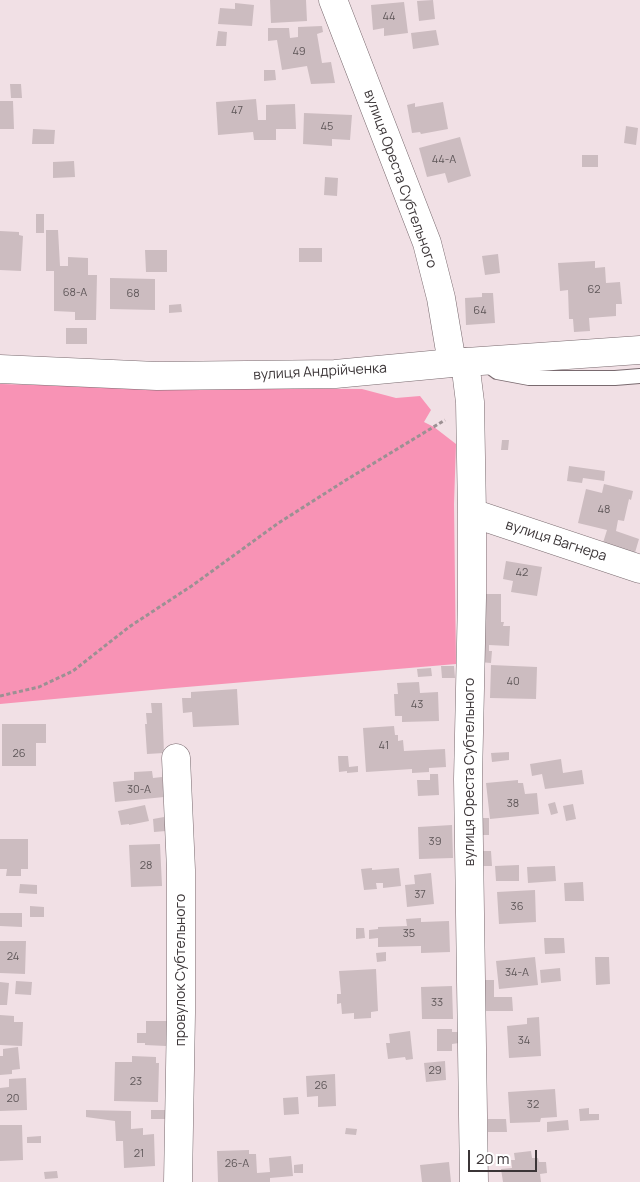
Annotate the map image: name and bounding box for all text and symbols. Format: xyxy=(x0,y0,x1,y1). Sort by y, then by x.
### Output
house number: 44 xyxy=(382,10,396,24)
house number: 49 xyxy=(292,45,306,59)
street label: вулиця Ореста Субтельного xyxy=(360,88,440,270)
house number: 47 xyxy=(231,104,243,118)
house number: 45 xyxy=(321,120,333,134)
house number: 44-А xyxy=(432,153,456,167)
house number: 62 xyxy=(587,283,601,297)
house number: 68-А xyxy=(63,286,87,300)
house number: 68 xyxy=(126,287,140,301)
house number: 64 xyxy=(473,304,487,318)
street label: вулиця Андрійченка xyxy=(253,360,387,384)
house number: 48 xyxy=(598,503,610,517)
street label: вулиця Вагнера xyxy=(503,517,609,565)
house number: 42 xyxy=(516,566,528,580)
house number: 40 xyxy=(506,675,520,689)
street label: вулиця Ореста Субтельного xyxy=(462,678,478,866)
house number: 43 xyxy=(411,698,423,712)
house number: 41 xyxy=(379,739,389,753)
house number: 26 xyxy=(12,747,26,761)
house number: 30-А xyxy=(127,783,151,797)
house number: 38 xyxy=(507,797,519,811)
house number: 39 xyxy=(429,835,441,849)
house number: 28 xyxy=(140,859,152,873)
house number: 37 xyxy=(414,888,426,902)
street label: провулок Субтельного xyxy=(173,894,189,1046)
house number: 36 xyxy=(511,900,523,914)
house number: 35 xyxy=(403,927,415,941)
house number: 24 xyxy=(7,950,19,964)
house number: 34-А xyxy=(505,966,529,980)
house number: 33 xyxy=(431,996,443,1010)
house number: 34 xyxy=(518,1034,530,1048)
house number: 29 xyxy=(428,1064,442,1078)
house number: 23 xyxy=(130,1075,142,1089)
house number: 26 xyxy=(314,1079,328,1093)
house number: 20 xyxy=(7,1092,19,1106)
house number: 32 xyxy=(527,1098,539,1112)
scale bar xyxy=(470,1140,539,1172)
house number: 21 xyxy=(134,1147,144,1161)
text: 20 m xyxy=(476,1148,509,1169)
house number: 26-А xyxy=(225,1157,249,1171)

